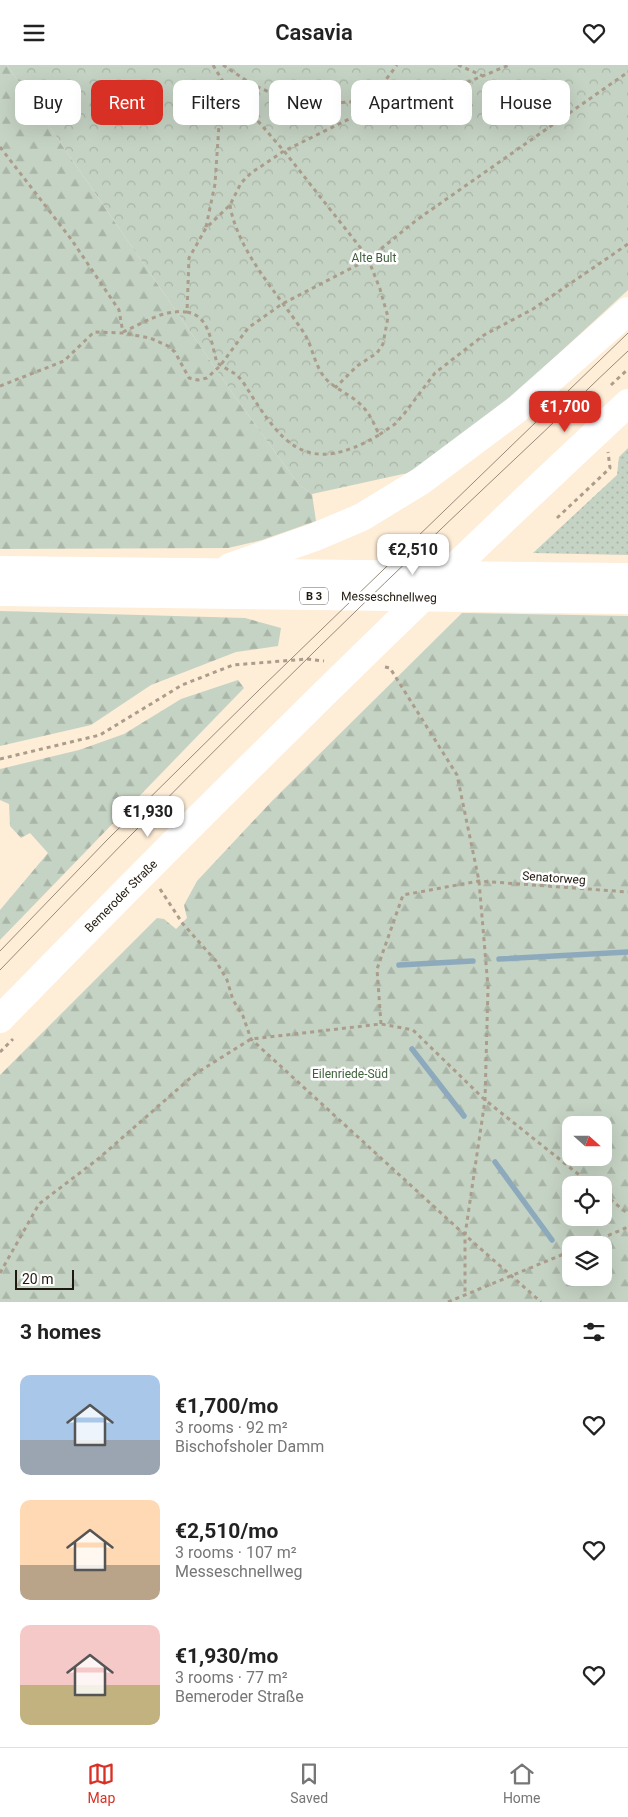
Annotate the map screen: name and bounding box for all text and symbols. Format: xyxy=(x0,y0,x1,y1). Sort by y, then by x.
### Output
icon: menu xyxy=(20,19,48,47)
icon: heart xyxy=(580,19,608,47)
text: Casavia xyxy=(275,20,353,45)
chip: Buy xyxy=(15,80,81,125)
chip: Rent xyxy=(91,80,163,125)
chip: Filters xyxy=(173,80,259,125)
chip: New xyxy=(269,80,341,125)
chip: Apartment xyxy=(351,80,472,125)
chip: House xyxy=(482,80,570,125)
park label: Alte Bult xyxy=(352,251,397,265)
pin: €1,700 xyxy=(524,391,606,433)
text: €1,700 xyxy=(540,397,590,416)
pin: €2,510 xyxy=(372,533,454,576)
text: €2,510 xyxy=(388,540,438,559)
road number: B 3 xyxy=(300,587,328,605)
street label: Messeschnellweg xyxy=(341,589,437,605)
pin: €1,930 xyxy=(107,795,189,838)
text: €1,930 xyxy=(123,802,173,821)
street label: Bemeroder Straße xyxy=(82,857,160,935)
street label: Senatorweg xyxy=(522,869,586,887)
park label: Eilenriede-Süd xyxy=(312,1067,388,1081)
north arrow xyxy=(562,1116,612,1166)
map controls xyxy=(562,1116,612,1286)
button: locate xyxy=(562,1176,612,1226)
button: layers xyxy=(562,1236,612,1286)
scale bar xyxy=(15,1267,74,1290)
text: 20 m xyxy=(22,1271,54,1287)
icon: filters xyxy=(580,1318,608,1346)
text: 3 homes xyxy=(20,1320,101,1344)
text: €1,700/mo xyxy=(175,1394,278,1418)
icon: home xyxy=(60,1395,120,1455)
icon: heart xyxy=(580,1411,608,1439)
text: 3 rooms · 92 m² xyxy=(175,1418,288,1437)
text: Bischofsholer Damm xyxy=(175,1437,324,1456)
text: €2,510/mo xyxy=(175,1519,278,1543)
icon: home xyxy=(60,1520,120,1580)
icon: heart xyxy=(580,1536,608,1564)
text: 3 rooms · 107 m² xyxy=(175,1543,297,1562)
text: Messeschnellweg xyxy=(175,1562,303,1581)
text: €1,930/mo xyxy=(175,1644,278,1668)
icon: home xyxy=(60,1645,120,1705)
icon: heart xyxy=(580,1661,608,1689)
text: 3 rooms · 77 m² xyxy=(175,1668,288,1687)
text: Bemeroder Straße xyxy=(175,1687,304,1706)
tab: Map xyxy=(87,1760,115,1806)
tab: Saved xyxy=(290,1760,328,1806)
tab: Home xyxy=(503,1760,541,1806)

